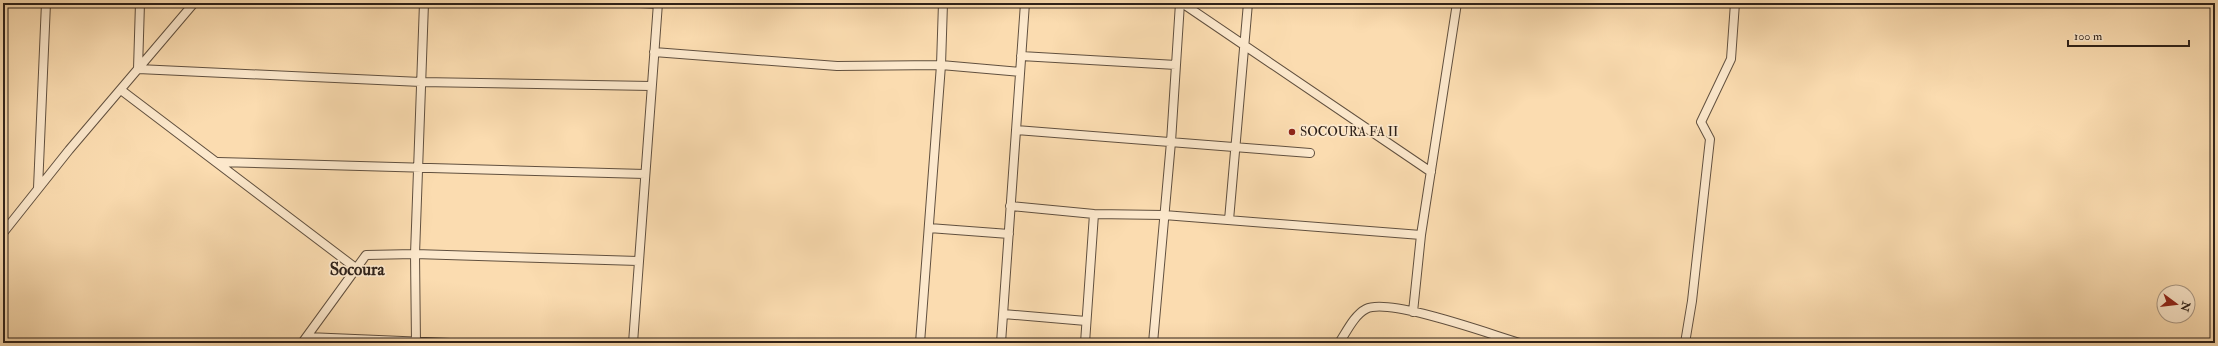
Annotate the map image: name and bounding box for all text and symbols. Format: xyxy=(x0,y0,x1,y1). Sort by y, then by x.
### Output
scale bar xyxy=(2068,22,2189,48)
text: 100 m xyxy=(2074,29,2103,44)
place label: SOCOURA FA II xyxy=(1300,124,1398,140)
marker: SOCOURA FA II xyxy=(1287,127,1297,137)
district label: Socoura xyxy=(330,259,385,280)
north arrow xyxy=(2156,284,2196,324)
text: N xyxy=(2177,299,2193,314)

